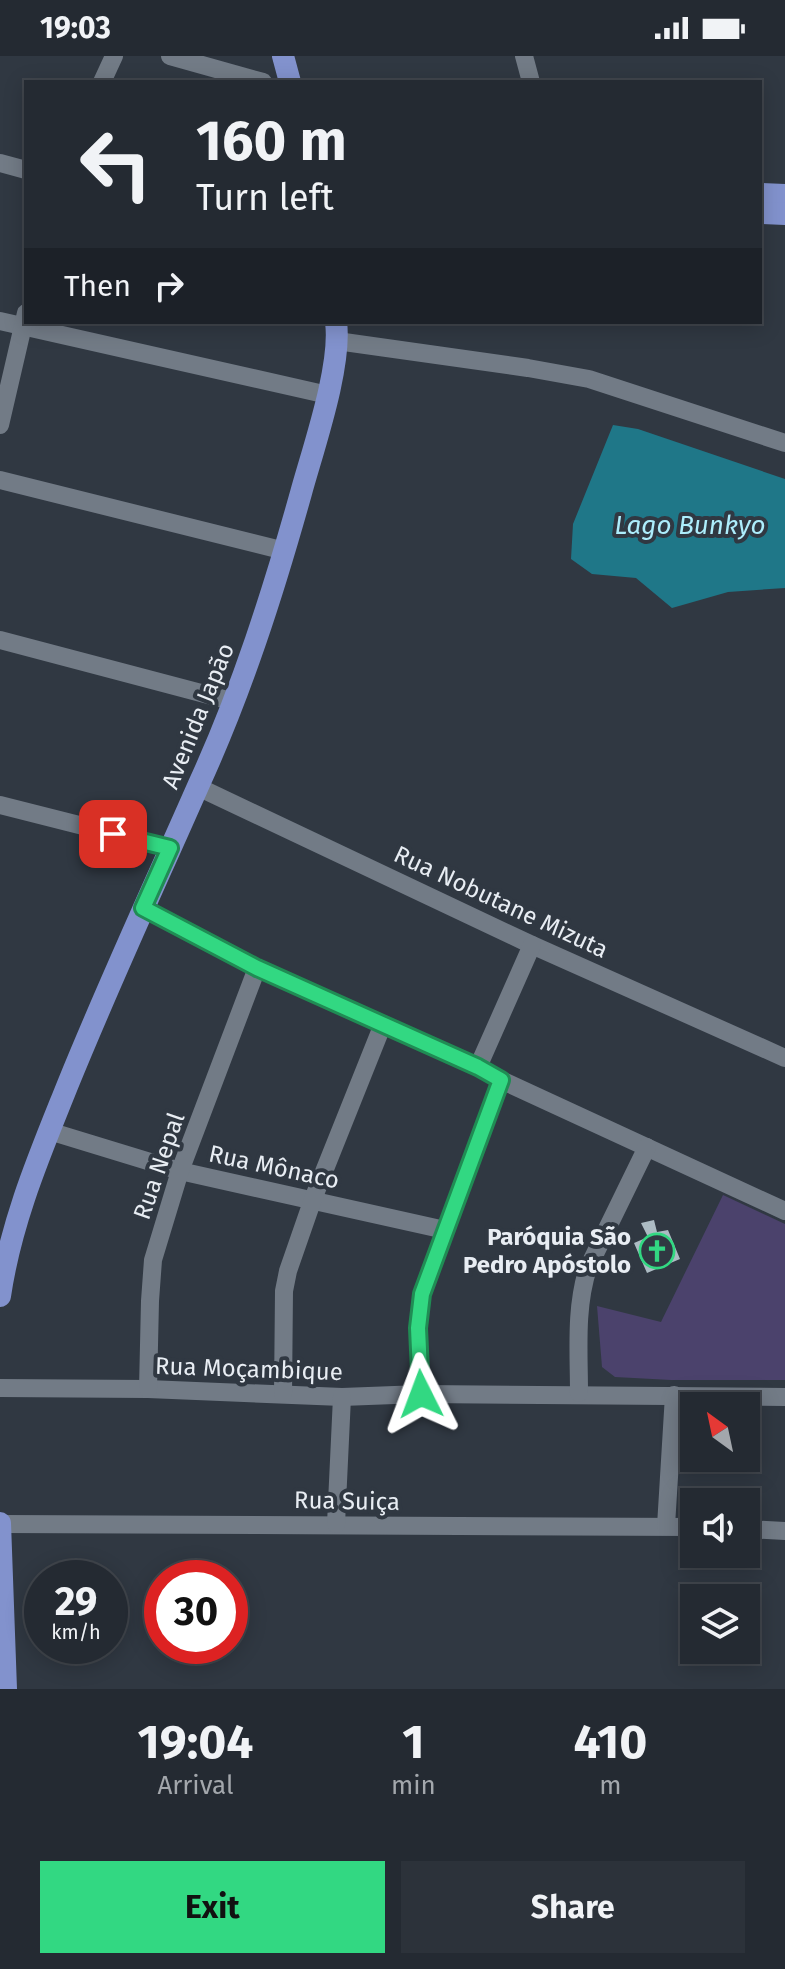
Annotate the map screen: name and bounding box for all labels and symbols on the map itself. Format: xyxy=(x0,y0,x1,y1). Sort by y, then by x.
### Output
water label: Lago Bunkyo xyxy=(614,510,766,541)
street label: Avenida Japão xyxy=(156,639,240,793)
pin xyxy=(79,800,147,868)
street label: Rua Nobutane Mizuta xyxy=(390,840,612,964)
street label: Rua Nepal xyxy=(128,1109,190,1223)
street label: Rua Mônaco xyxy=(206,1140,342,1194)
place label: Paróquia São Pedro Apóstolo xyxy=(463,1223,631,1279)
church icon: Paróquia São Pedro Apóstolo xyxy=(638,1232,676,1270)
street label: Rua Moçambique xyxy=(155,1352,343,1386)
position arrow xyxy=(379,1352,463,1436)
north arrow xyxy=(680,1392,760,1472)
street label: Rua Suiça xyxy=(294,1486,400,1516)
speed limit sign: 30 xyxy=(144,1560,248,1664)

